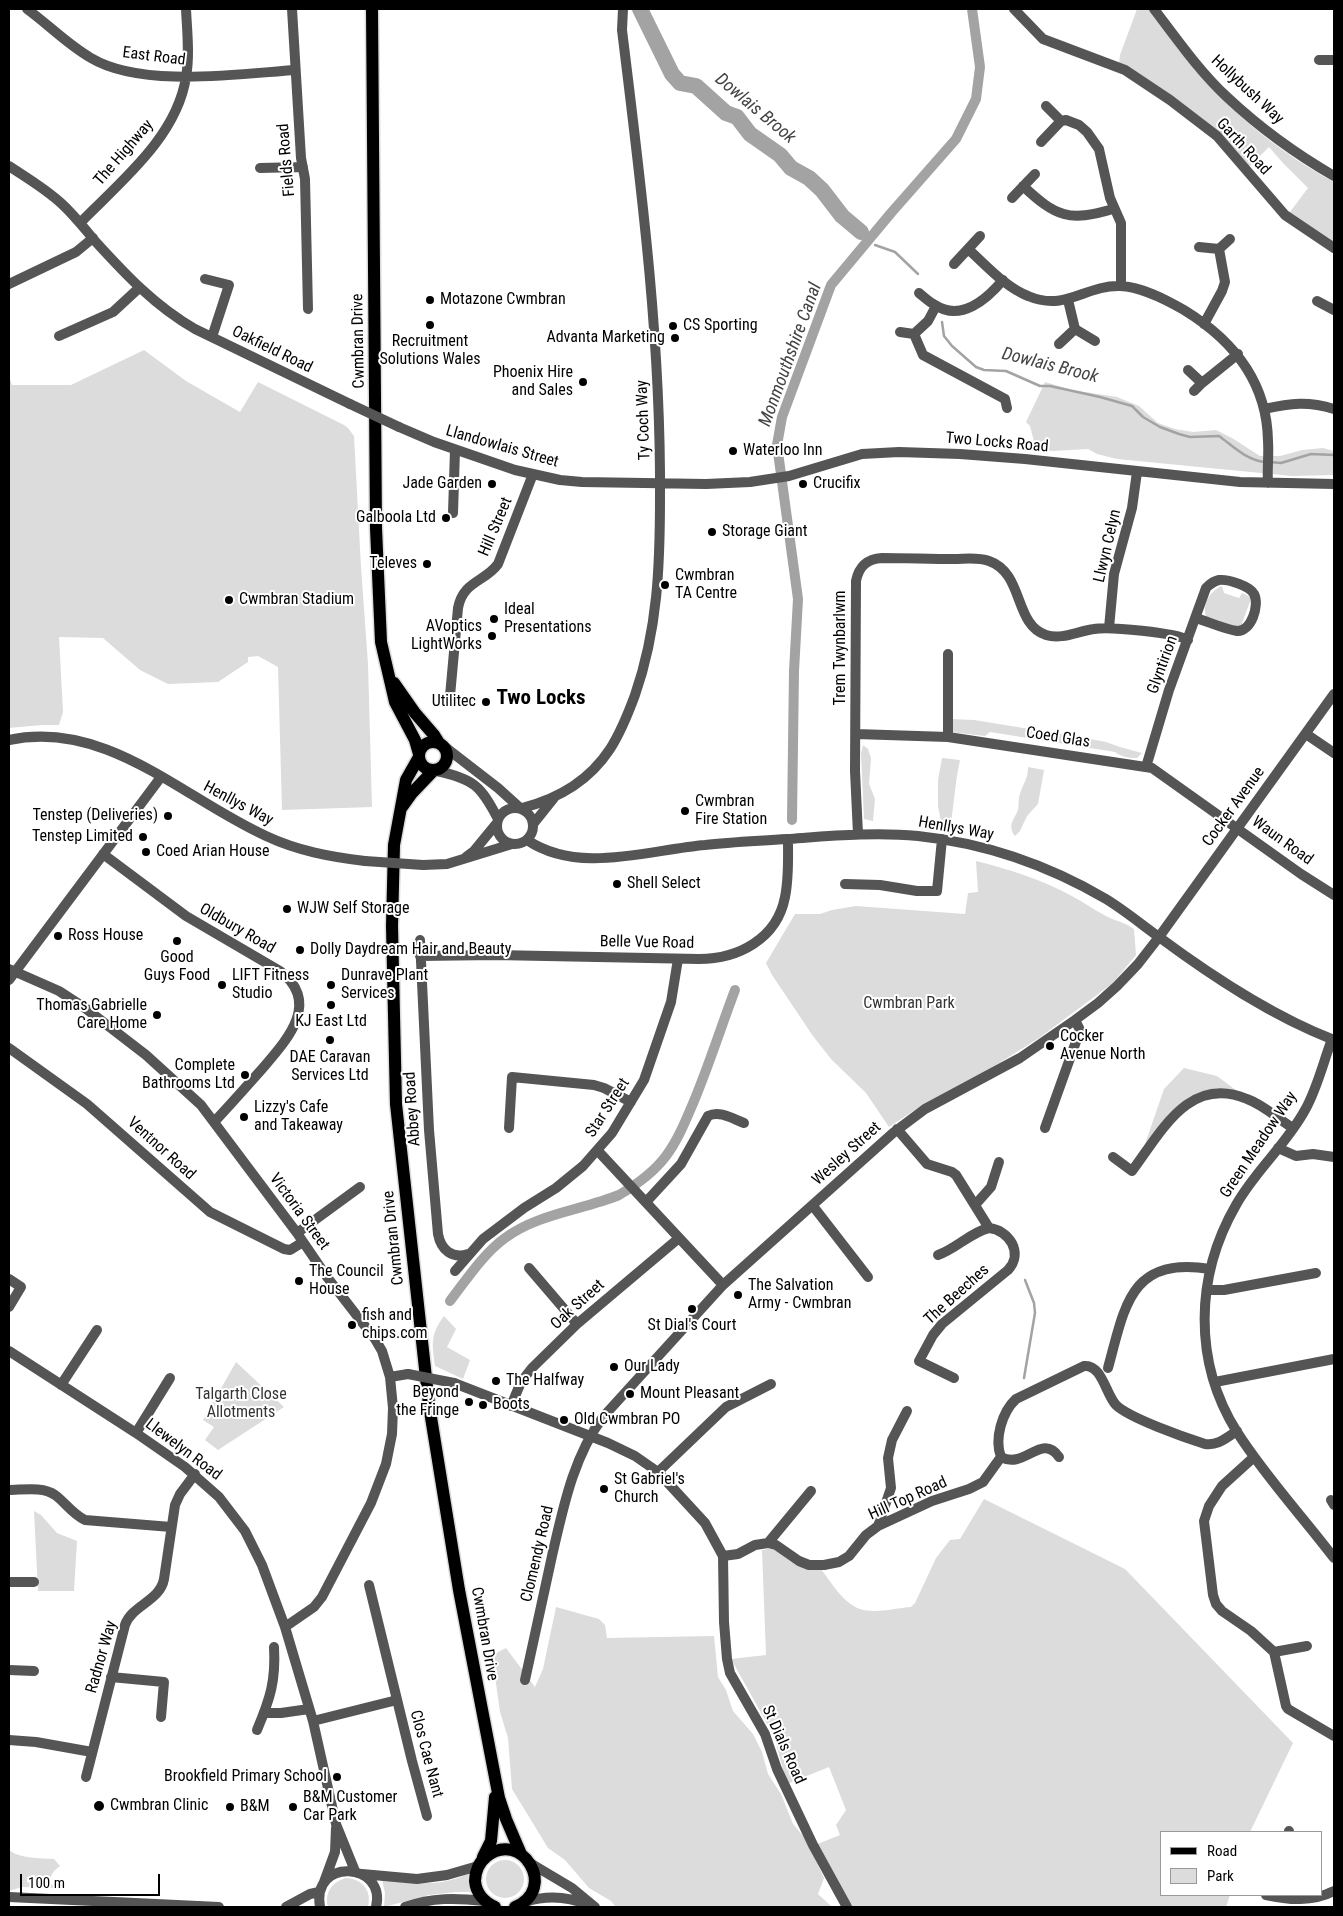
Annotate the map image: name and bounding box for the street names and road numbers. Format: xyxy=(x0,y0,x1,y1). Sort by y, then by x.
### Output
street label: East Road xyxy=(121,44,187,70)
street label: Hollybush Way xyxy=(1207,51,1287,129)
street label: Garth Road xyxy=(1212,115,1274,179)
street label: The Highway xyxy=(90,116,158,190)
street label: Fields Road xyxy=(274,123,300,197)
street label: Cwmbran Drive xyxy=(349,293,369,389)
street label: Oakfield Road xyxy=(229,322,315,378)
street label: Ty Coch Way xyxy=(633,380,655,460)
street label: Llandowlais Street xyxy=(443,422,561,472)
street label: Two Locks Road xyxy=(945,429,1049,457)
street label: Hill Street xyxy=(475,495,517,559)
street label: Llwyn Celyn xyxy=(1090,508,1126,584)
street label: Trem Twynbarlwm xyxy=(831,591,851,705)
street label: Glyntirion xyxy=(1144,633,1182,697)
street label: Coed Glas xyxy=(1025,723,1091,753)
street label: Cocker Avenue xyxy=(1199,763,1269,851)
street label: Henllys Way xyxy=(200,778,276,830)
street label: Waun Road xyxy=(1248,812,1316,870)
street label: Henllys Way xyxy=(917,813,995,845)
street label: Oldbury Road xyxy=(196,900,278,958)
street label: Belle Vue Road xyxy=(600,933,694,953)
street label: Abbey Road xyxy=(401,1071,425,1147)
street label: Star Street xyxy=(582,1075,634,1141)
street label: Green Meadow Way xyxy=(1216,1088,1302,1202)
street label: Ventnor Road xyxy=(123,1113,199,1185)
street label: Wesley Street xyxy=(809,1118,885,1190)
street label: Victoria Street xyxy=(265,1170,333,1254)
street label: Cwmbran Drive xyxy=(379,1190,409,1286)
street label: The Beeches xyxy=(921,1261,993,1329)
street label: Oak Street xyxy=(547,1276,609,1334)
street label: Llewelyn Road xyxy=(141,1415,225,1485)
street label: Hill Top Road xyxy=(866,1473,950,1525)
street label: Clomendy Road xyxy=(518,1504,558,1604)
street label: Cwmbran Drive xyxy=(466,1586,502,1682)
street label: Radnor Way xyxy=(82,1619,122,1695)
street label: St Dials Road xyxy=(757,1703,809,1787)
street label: Clos Cae Nant xyxy=(405,1708,447,1800)

